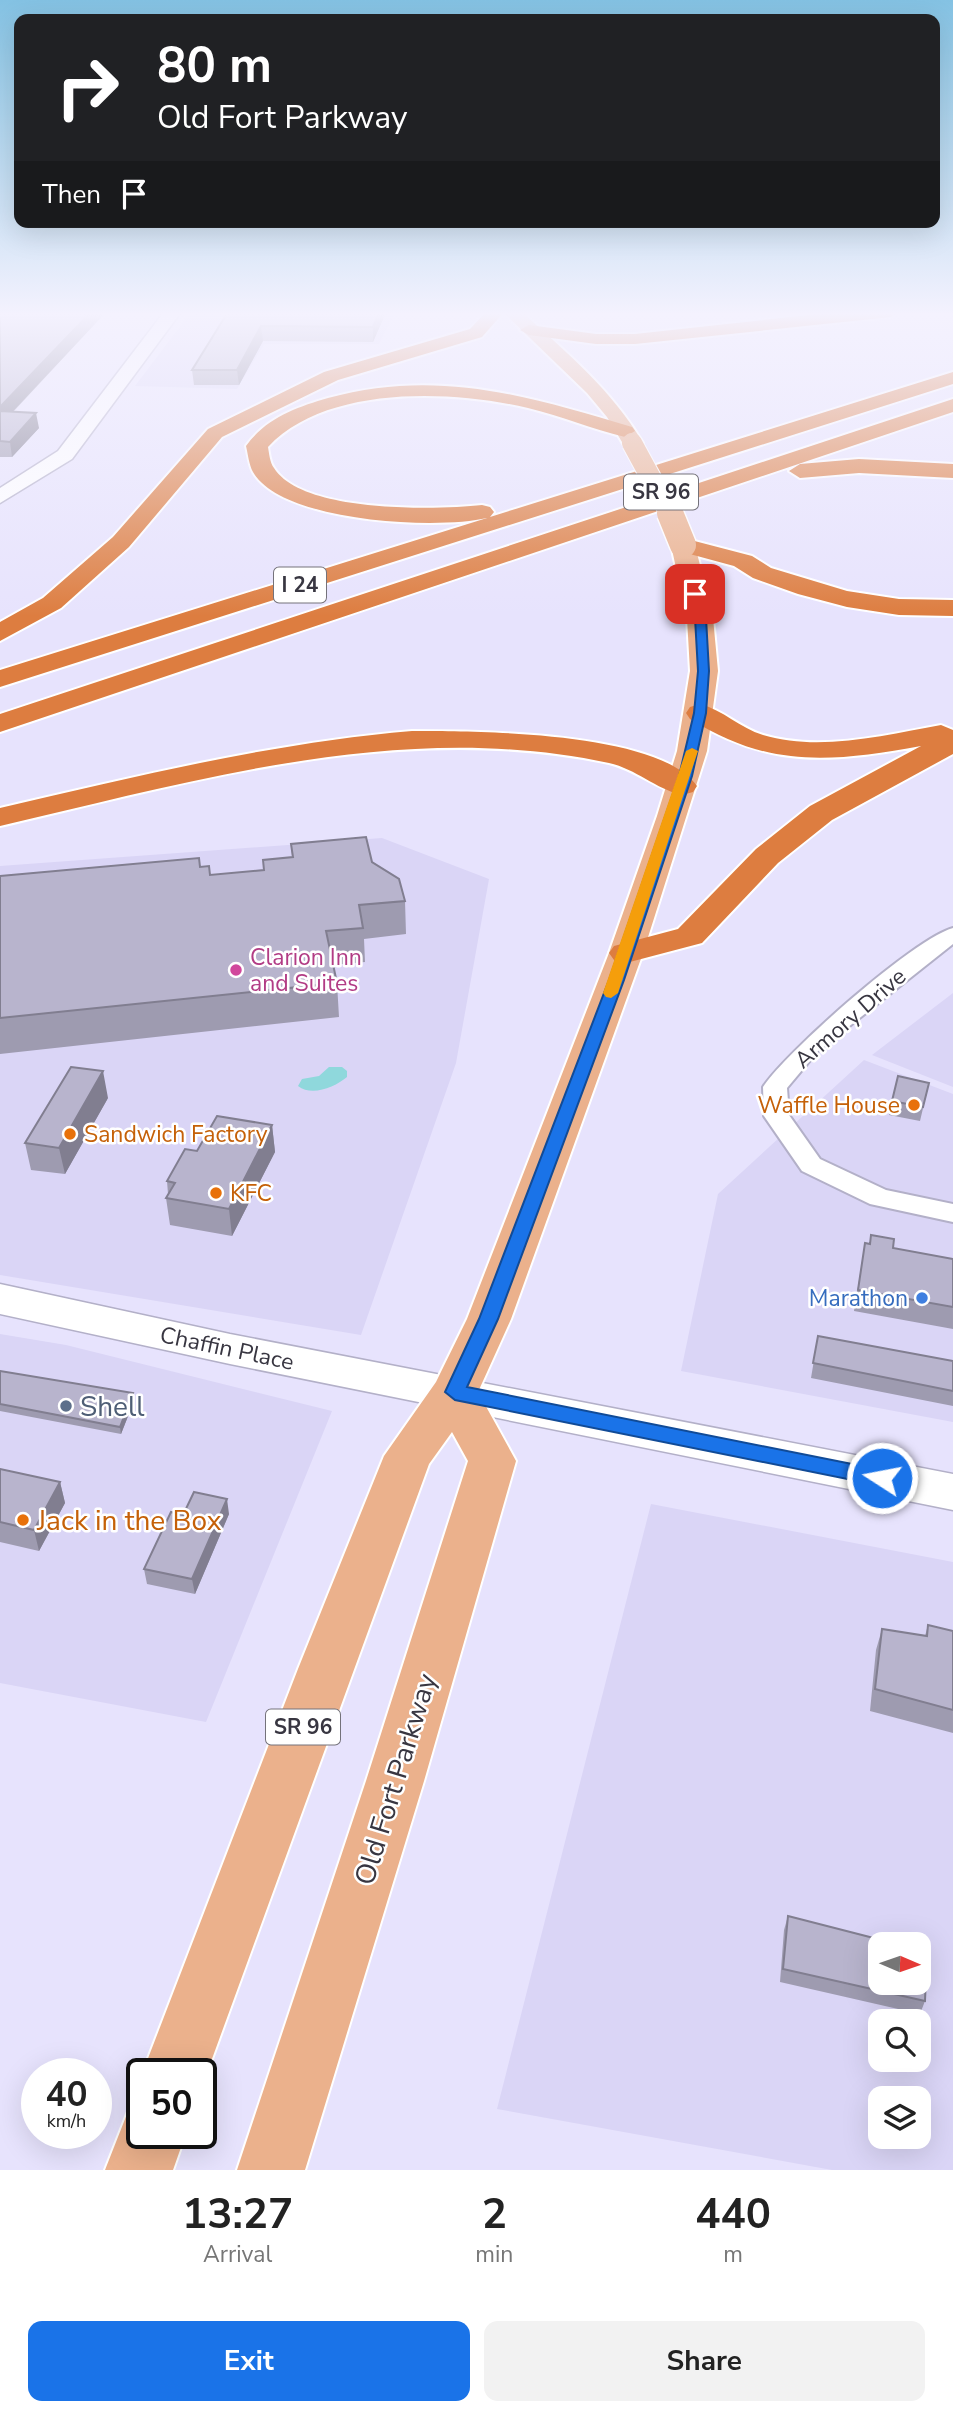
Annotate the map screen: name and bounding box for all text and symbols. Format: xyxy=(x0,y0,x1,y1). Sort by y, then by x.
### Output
text: 80 m xyxy=(157,32,272,99)
icon: right xyxy=(42,42,133,133)
text: Old Fort Parkway xyxy=(157,96,407,139)
icon: arrive xyxy=(115,175,153,213)
text: Then xyxy=(42,177,101,212)
road number: SR 96 xyxy=(624,475,698,510)
pin xyxy=(665,564,725,624)
road number: I 24 xyxy=(274,568,326,602)
icon: arrive xyxy=(676,575,714,613)
place label: Clarion Inn and Suites xyxy=(250,942,362,999)
street label: Armory Drive xyxy=(788,961,913,1076)
marker: Clarion Inn and Suites xyxy=(228,962,244,978)
place label: Waffle House xyxy=(758,1090,900,1121)
marker: Waffle House xyxy=(906,1097,922,1113)
place label: Sandwich Factory xyxy=(84,1119,268,1150)
marker: Sandwich Factory xyxy=(62,1126,78,1142)
place label: KFC xyxy=(230,1178,272,1209)
marker: KFC xyxy=(208,1185,224,1201)
place label: Marathon xyxy=(809,1283,908,1314)
marker: Marathon xyxy=(914,1290,930,1306)
street label: Chaffin Place xyxy=(157,1319,297,1378)
place label: Shell xyxy=(80,1388,145,1426)
marker: Shell xyxy=(58,1398,74,1414)
position arrow xyxy=(845,1441,919,1515)
place label: Jack in the Box xyxy=(36,1502,222,1540)
marker: Jack in the Box xyxy=(15,1512,31,1528)
street label: Old Fort Parkway xyxy=(346,1668,446,1890)
road number: SR 96 xyxy=(266,1710,340,1744)
north arrow xyxy=(868,1932,931,1995)
map controls xyxy=(868,1932,931,2149)
button: search xyxy=(868,2009,931,2072)
speed limit sign: 50 xyxy=(126,2058,217,2149)
text: 40 xyxy=(45,2071,88,2118)
button: layers xyxy=(868,2086,931,2149)
text: km/h xyxy=(47,2109,86,2133)
text: 13:27 xyxy=(182,2186,293,2243)
text: 2 xyxy=(482,2186,507,2243)
text: 440 xyxy=(695,2186,771,2243)
text: Arrival xyxy=(203,2239,272,2270)
text: min xyxy=(475,2239,513,2270)
text: m xyxy=(723,2239,743,2270)
button: Exit xyxy=(28,2321,470,2401)
button: Share xyxy=(484,2321,925,2401)

